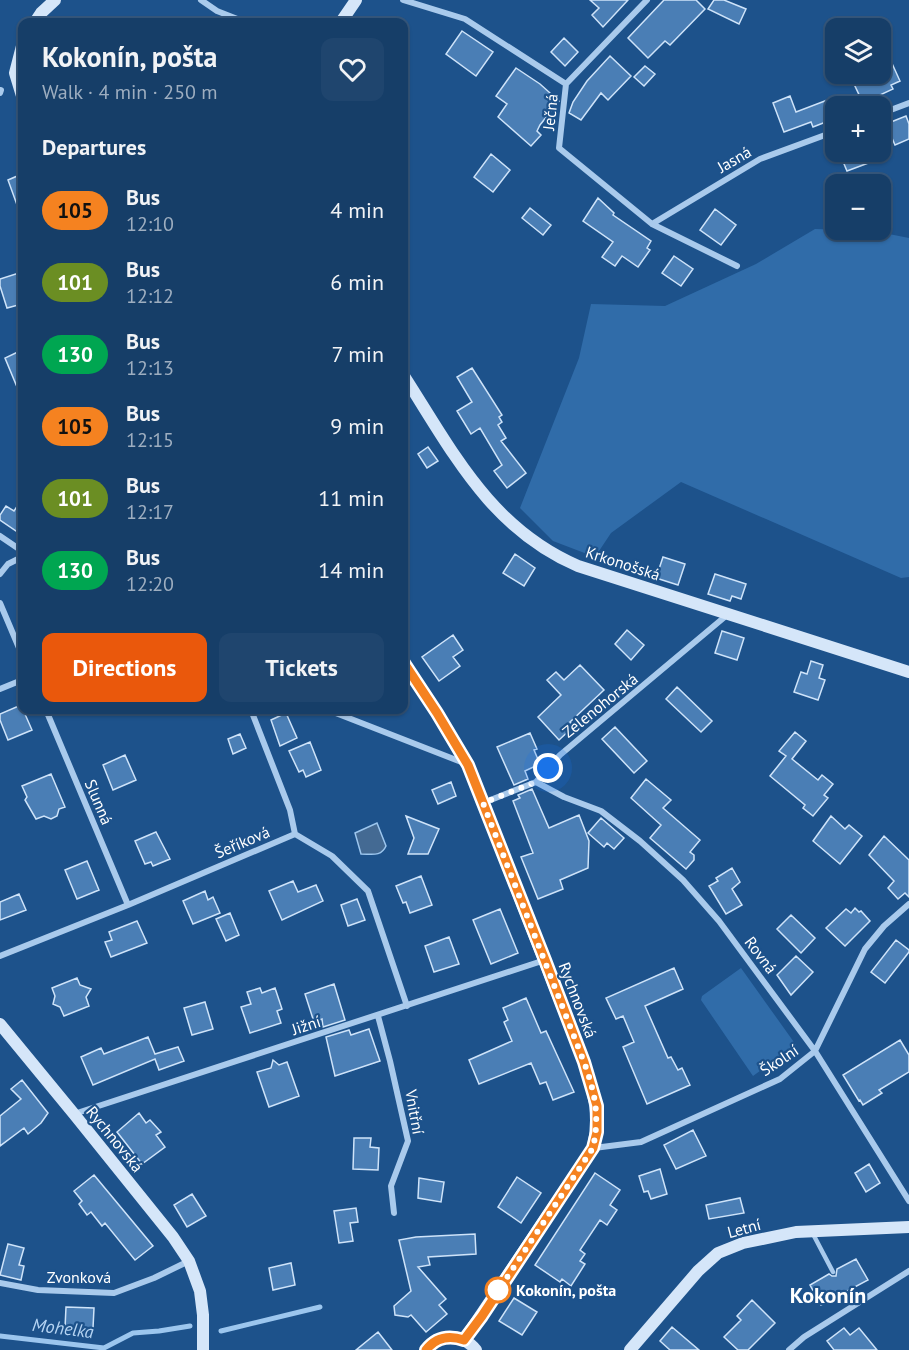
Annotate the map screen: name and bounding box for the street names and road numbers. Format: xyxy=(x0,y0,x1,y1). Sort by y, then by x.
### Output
street label: Ječná xyxy=(538,93,562,132)
street label: Jasná xyxy=(713,141,755,177)
street label: Krkonošská xyxy=(583,542,663,584)
street label: Zelenohorská xyxy=(558,669,642,741)
street label: Slunná xyxy=(81,776,117,828)
street label: Šeříková xyxy=(211,821,273,863)
street label: Rovná xyxy=(741,932,781,978)
street label: Rychnovská xyxy=(554,959,602,1041)
street label: Jižní xyxy=(288,1011,323,1039)
street label: Školní xyxy=(756,1040,802,1080)
street label: Vnitřní xyxy=(401,1087,429,1136)
street label: Rychnovská xyxy=(82,1102,148,1176)
street label: Letní xyxy=(725,1214,763,1242)
street label: Zvonková xyxy=(47,1267,111,1287)

